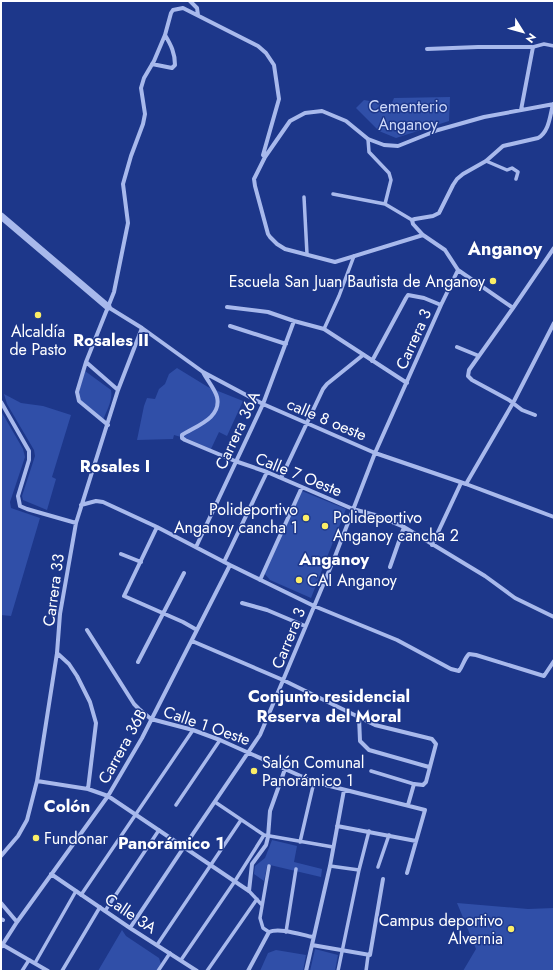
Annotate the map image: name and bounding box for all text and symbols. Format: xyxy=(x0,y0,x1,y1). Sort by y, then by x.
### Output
north arrow xyxy=(503,12,543,52)
text: N xyxy=(522,30,540,46)
park label: Cementerio Anganoy xyxy=(369,95,448,136)
district label: Anganoy xyxy=(467,236,543,262)
place label: Escuela San Juan Bautista de Anganoy xyxy=(229,270,486,293)
marker: Escuela San Juan Bautista de Anganoy xyxy=(488,276,498,286)
street label: Carrera 3 xyxy=(390,305,437,373)
marker: Alcaldía de Pasto xyxy=(33,310,43,320)
place label: Alcaldía de Pasto xyxy=(9,320,67,361)
district label: Rosales II xyxy=(73,328,149,352)
street label: Carrera 36A xyxy=(209,387,266,473)
street label: calle 8 oeste xyxy=(283,392,370,447)
street label: Calle 7 Oeste xyxy=(252,447,346,502)
district label: Rosales I xyxy=(80,454,150,478)
place label: Polideportivo Anganoy cancha 1 xyxy=(174,498,298,539)
place label: Polideportivo Anganoy cancha 2 xyxy=(333,506,459,547)
marker: Polideportivo Anganoy cancha 1 xyxy=(301,513,311,523)
marker: Polideportivo Anganoy cancha 2 xyxy=(320,521,330,531)
district label: Anganoy xyxy=(298,547,370,571)
street label: Carrera 33 xyxy=(37,552,70,628)
place label: CAI Anganoy xyxy=(307,569,398,592)
marker: CAI Anganoy xyxy=(294,575,304,585)
street label: Carrera 3 xyxy=(266,604,311,672)
district label: Conjunto residencial Reserva del Moral xyxy=(248,684,410,728)
street label: Calle 1 Oeste xyxy=(160,700,253,751)
street label: Carrera 36B xyxy=(92,705,153,788)
place label: Salón Comunal Panorámico 1 xyxy=(262,751,364,792)
marker: Salón Comunal Panorámico 1 xyxy=(249,766,259,776)
district label: Colón xyxy=(44,794,90,818)
place label: Fundonar xyxy=(44,827,108,850)
district label: Panorámico 1 xyxy=(118,831,224,855)
marker: Fundonar xyxy=(31,833,41,843)
street label: Calle 3A xyxy=(100,888,162,939)
place label: Campus deportivo Alvernia xyxy=(379,909,503,950)
marker: Campus deportivo Alvernia xyxy=(506,924,516,934)

